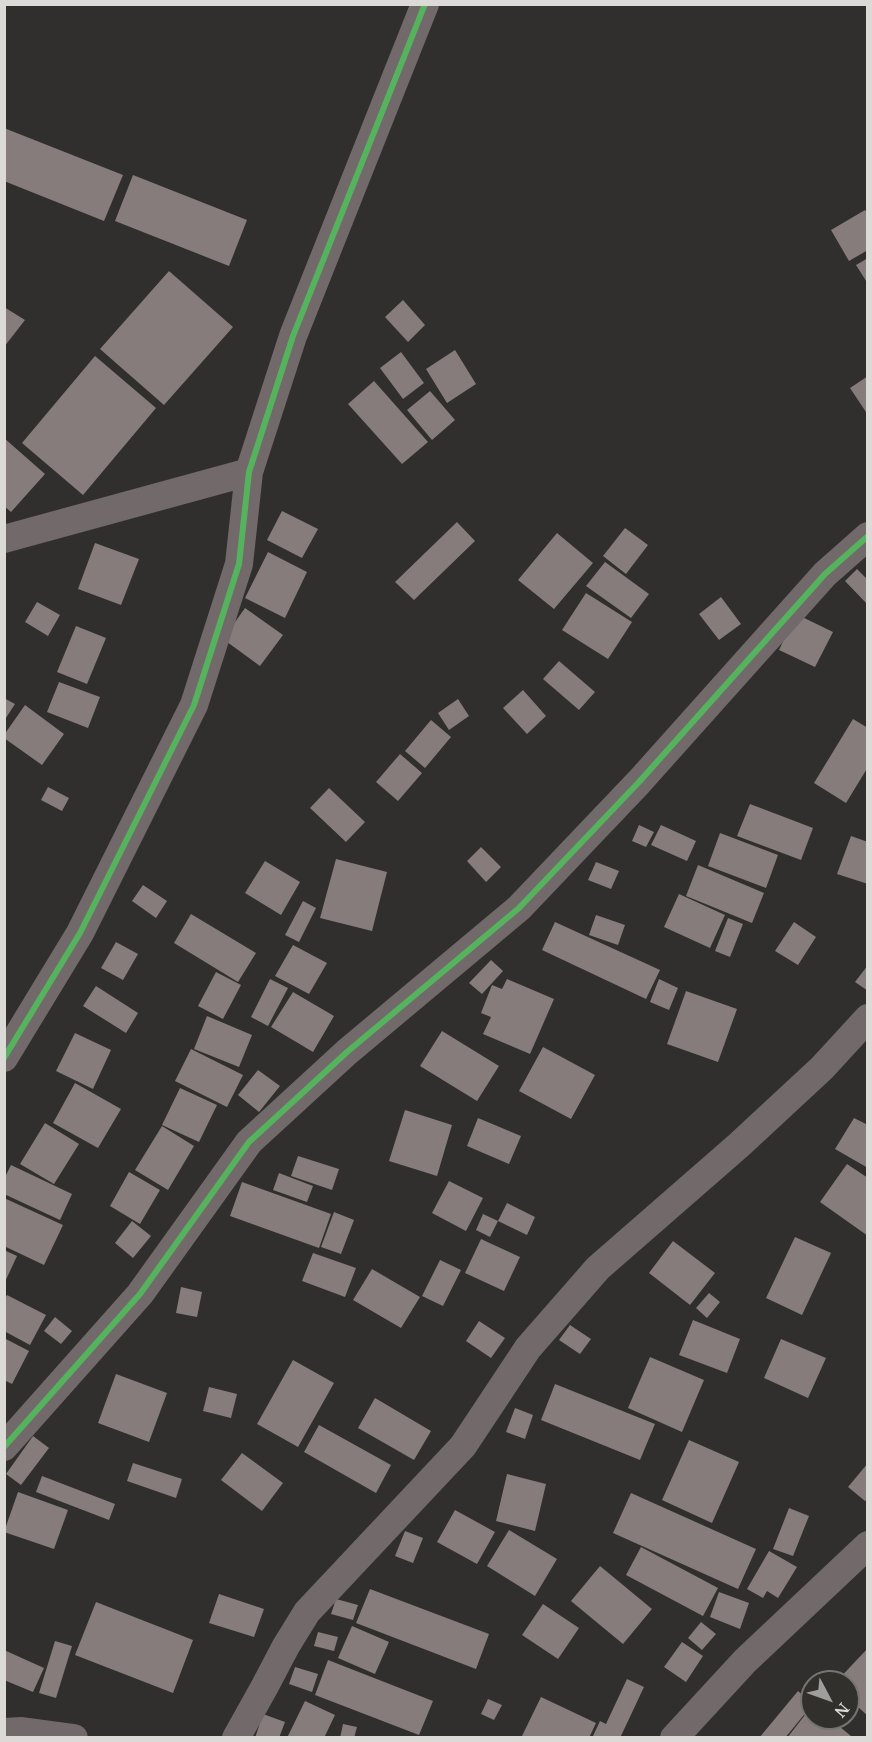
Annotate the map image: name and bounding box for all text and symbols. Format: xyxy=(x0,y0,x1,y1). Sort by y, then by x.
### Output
north arrow xyxy=(800,1670,860,1730)
text: N xyxy=(830,1699,855,1722)

